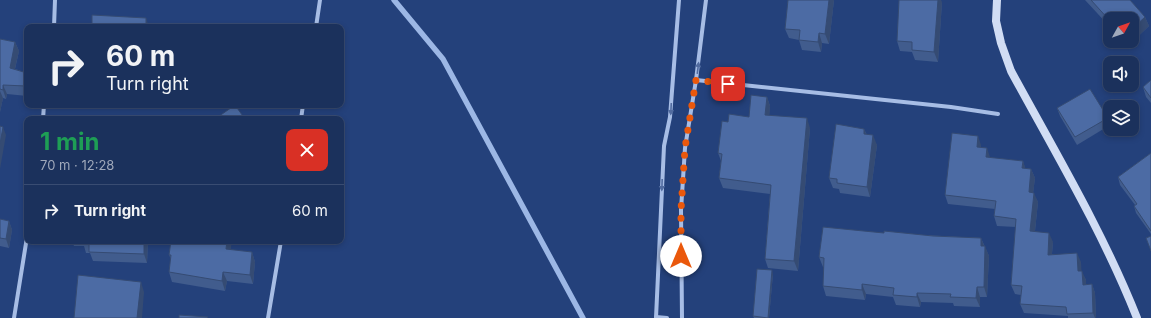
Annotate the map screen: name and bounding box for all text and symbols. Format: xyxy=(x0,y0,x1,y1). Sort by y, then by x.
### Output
north arrow xyxy=(1103,12,1139,48)
map controls xyxy=(1103,12,1139,136)
text: 60 m xyxy=(106,39,175,73)
icon: right xyxy=(40,40,92,92)
button: sound xyxy=(1103,56,1139,92)
one-way arrow xyxy=(695,62,701,74)
pin xyxy=(711,67,745,101)
text: Turn right xyxy=(106,73,189,94)
icon: arrive xyxy=(717,73,739,95)
button: layers xyxy=(1103,100,1139,136)
one-way arrow xyxy=(667,103,674,115)
text: 1 min xyxy=(40,127,99,156)
button: close xyxy=(286,129,328,171)
text: 70 m · 12:28 xyxy=(40,157,114,173)
one-way arrow xyxy=(659,179,666,191)
icon: right xyxy=(40,200,62,222)
text: Turn right xyxy=(74,201,146,220)
text: 60 m xyxy=(292,201,328,220)
position arrow xyxy=(660,235,702,277)

